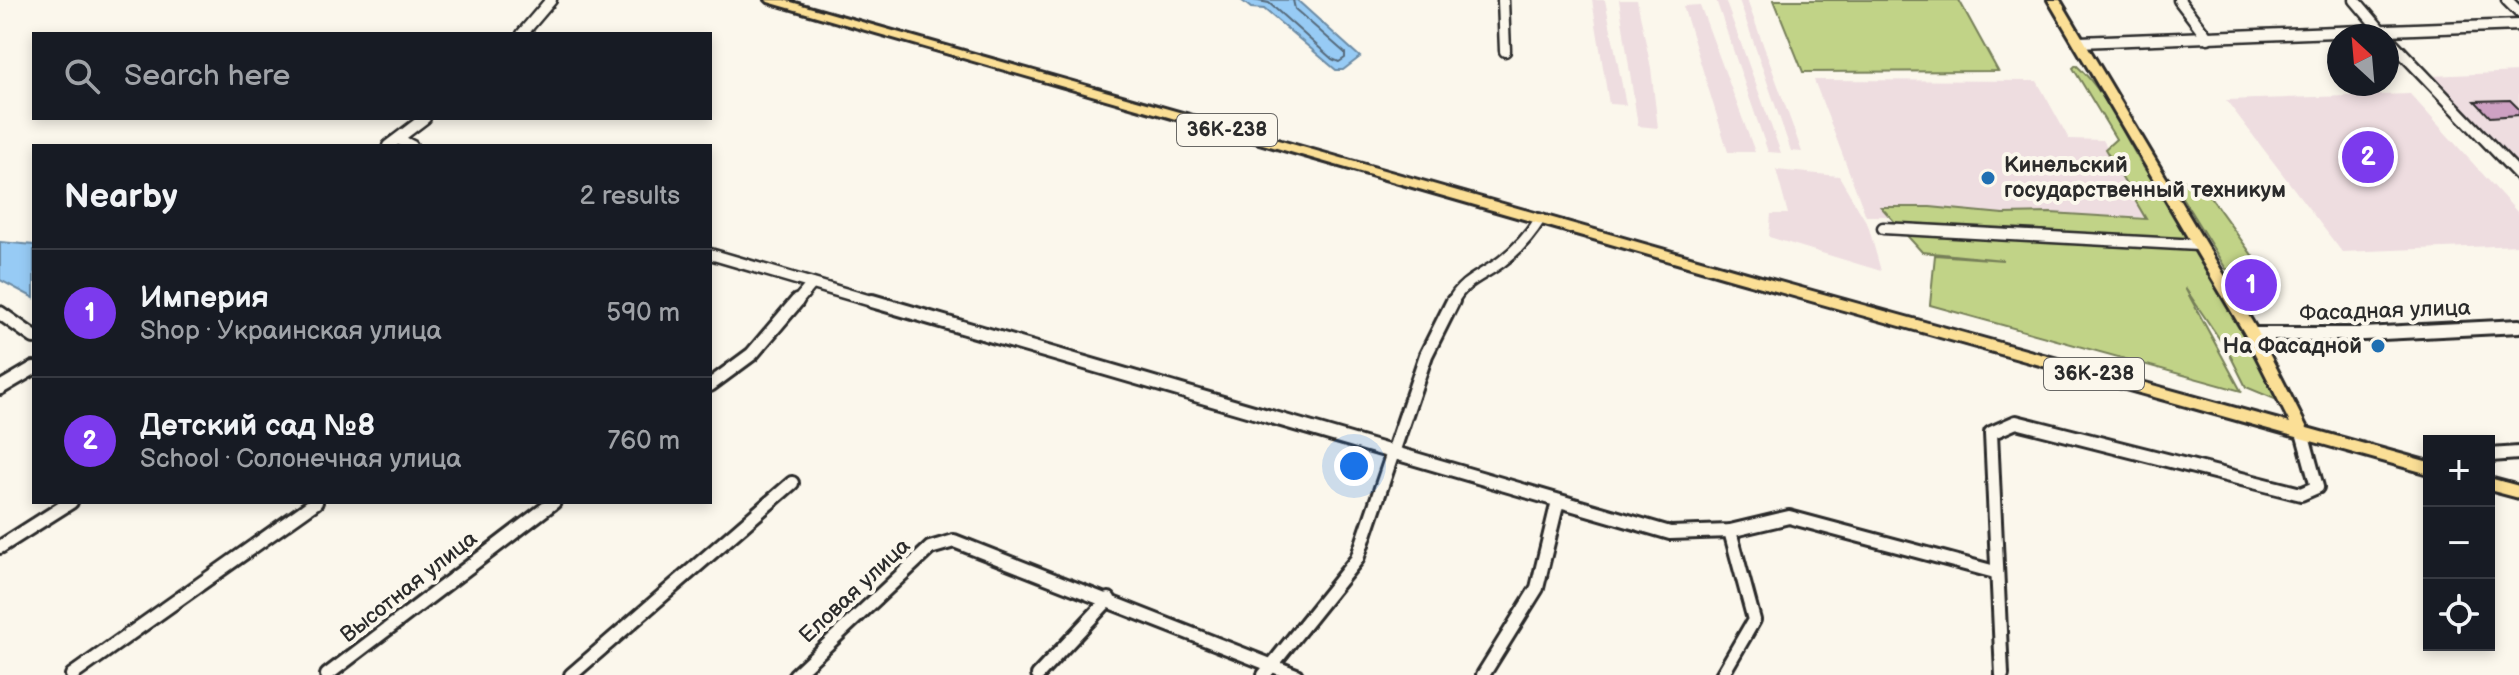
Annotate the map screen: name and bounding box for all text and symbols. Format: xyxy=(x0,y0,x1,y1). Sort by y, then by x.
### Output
north arrow xyxy=(2327,24,2399,96)
search box xyxy=(32,32,712,120)
icon: search xyxy=(60,54,104,98)
text: Search here xyxy=(124,58,290,94)
road number: 36К-238 xyxy=(1177,114,1277,146)
pin: 2 xyxy=(2342,127,2394,187)
place label: Кинельский государственный техникум xyxy=(2004,152,2286,204)
marker: Кинельский государственный техникум xyxy=(1979,169,1997,187)
text: Nearby xyxy=(64,176,178,217)
text: 2 results xyxy=(580,181,680,212)
pin: 1 xyxy=(2225,255,2277,315)
text: Империя xyxy=(140,280,269,316)
street label: Фасадная улица xyxy=(2299,295,2471,327)
text: 1 xyxy=(85,298,95,329)
text: 590 m xyxy=(606,298,680,329)
text: Shop · Украинская улица xyxy=(140,316,442,347)
place label: На Фасадной xyxy=(2223,333,2362,360)
marker: На Фасадной xyxy=(2369,337,2387,355)
road number: 36К-238 xyxy=(2044,358,2144,390)
text: Детский сад №8 xyxy=(140,408,375,444)
text: 2 xyxy=(82,426,98,457)
text: 760 m xyxy=(608,426,680,457)
map controls xyxy=(2423,435,2495,651)
button: + xyxy=(2423,435,2495,507)
text: School · Солонечная улица xyxy=(140,444,462,475)
your location xyxy=(1334,446,1374,486)
button: − xyxy=(2423,507,2495,579)
street label: Высотная улица xyxy=(335,525,483,649)
street label: Еловая улица xyxy=(794,533,916,649)
button: locate xyxy=(2423,579,2495,651)

